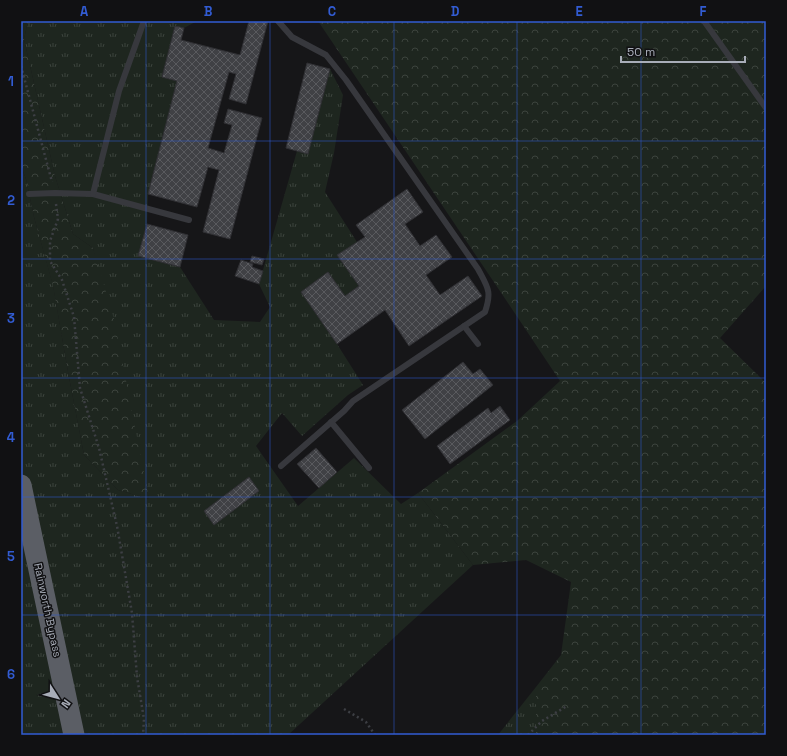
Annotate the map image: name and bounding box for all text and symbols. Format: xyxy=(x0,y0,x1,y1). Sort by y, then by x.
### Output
text: A xyxy=(80,3,89,20)
text: B xyxy=(204,3,213,20)
text: C xyxy=(328,3,336,20)
text: D xyxy=(451,3,460,20)
text: E xyxy=(575,3,583,20)
text: F xyxy=(700,3,707,20)
scale bar xyxy=(621,38,745,64)
text: 50 m xyxy=(627,44,655,60)
text: 1 xyxy=(8,73,14,90)
text: 2 xyxy=(7,192,15,209)
text: 3 xyxy=(7,310,15,327)
text: 4 xyxy=(7,429,15,446)
text: 5 xyxy=(7,548,15,565)
street label: Rainworth Bypass xyxy=(31,562,65,659)
text: 6 xyxy=(7,666,15,683)
north arrow xyxy=(38,678,78,718)
text: N xyxy=(58,697,74,711)

